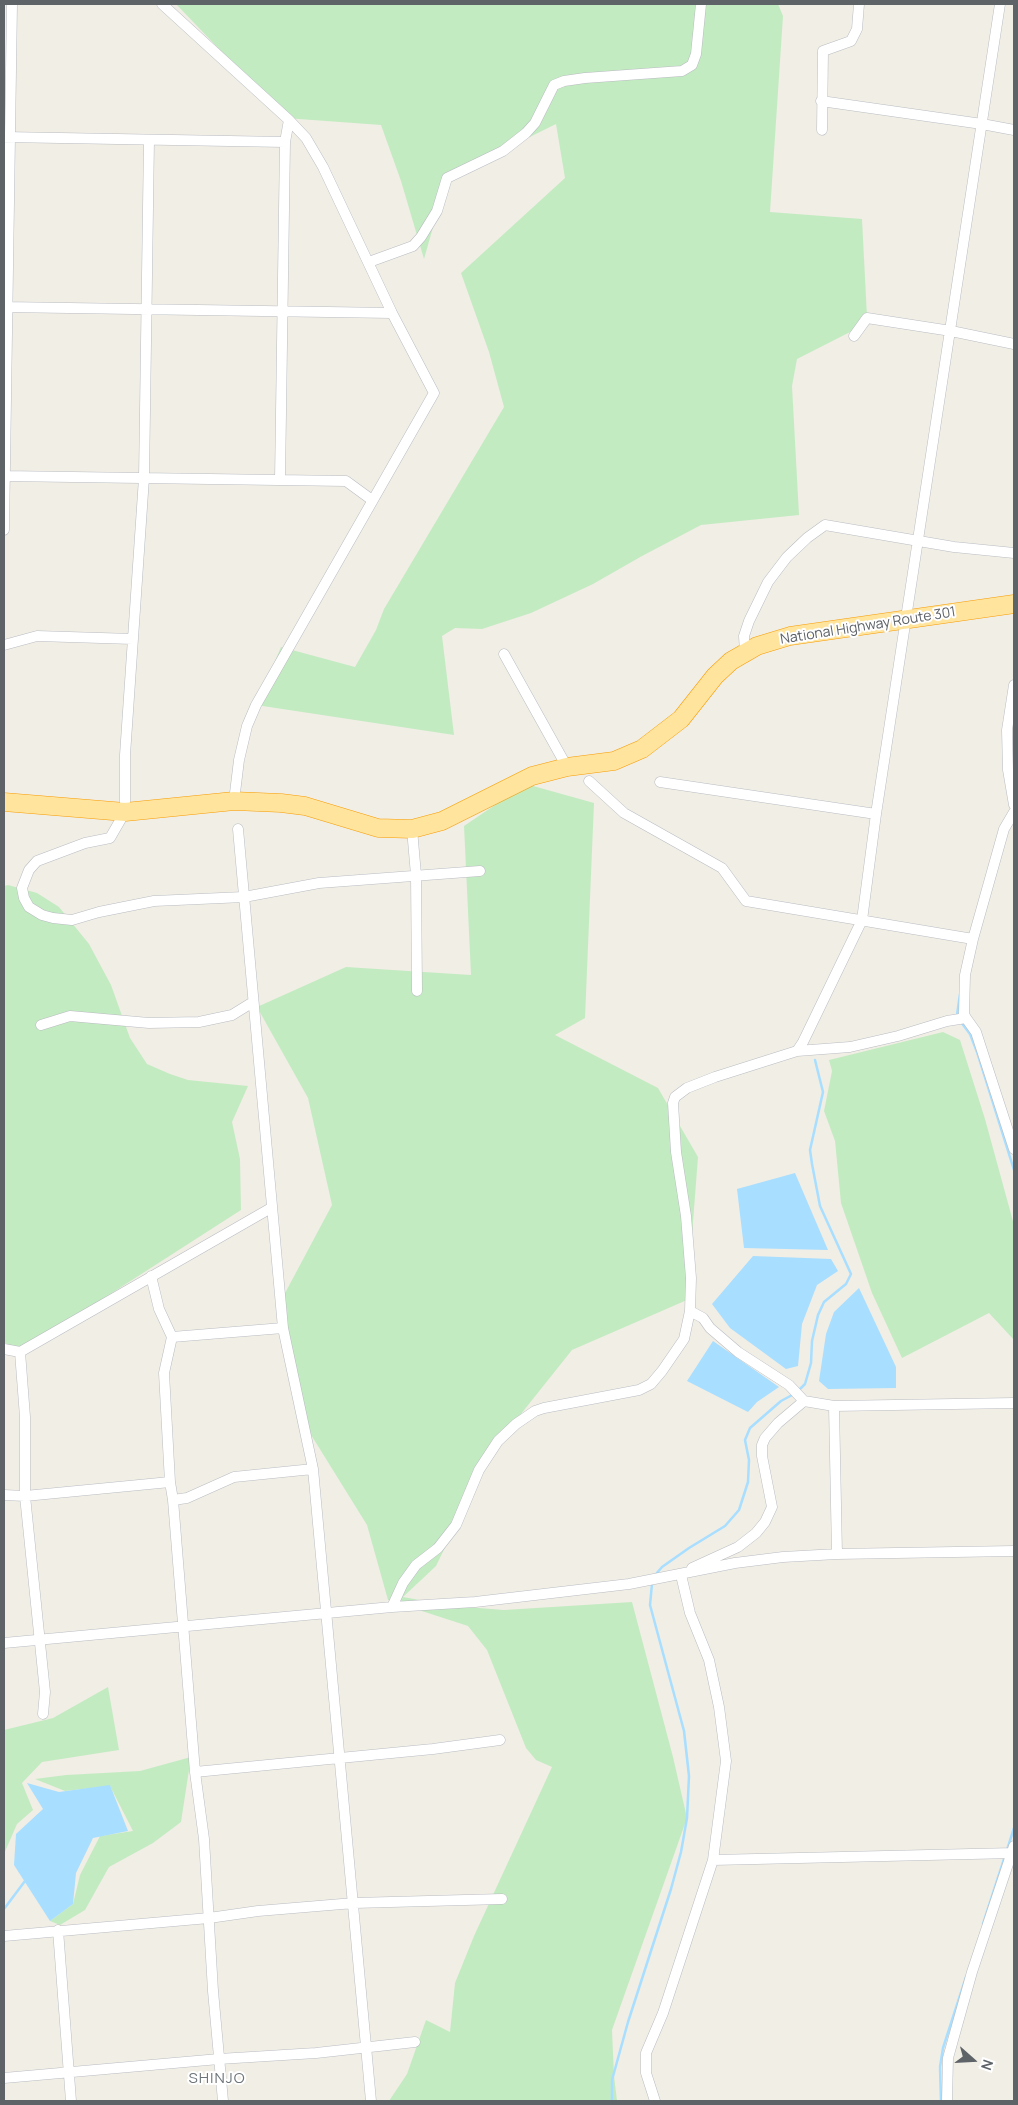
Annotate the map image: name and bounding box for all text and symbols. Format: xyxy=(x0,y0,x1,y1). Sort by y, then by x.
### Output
street label: National Highway Route 301 xyxy=(779,604,957,648)
north arrow xyxy=(948,2035,998,2085)
text: N xyxy=(977,2057,998,2073)
district label: SHINJO xyxy=(188,2070,246,2088)

